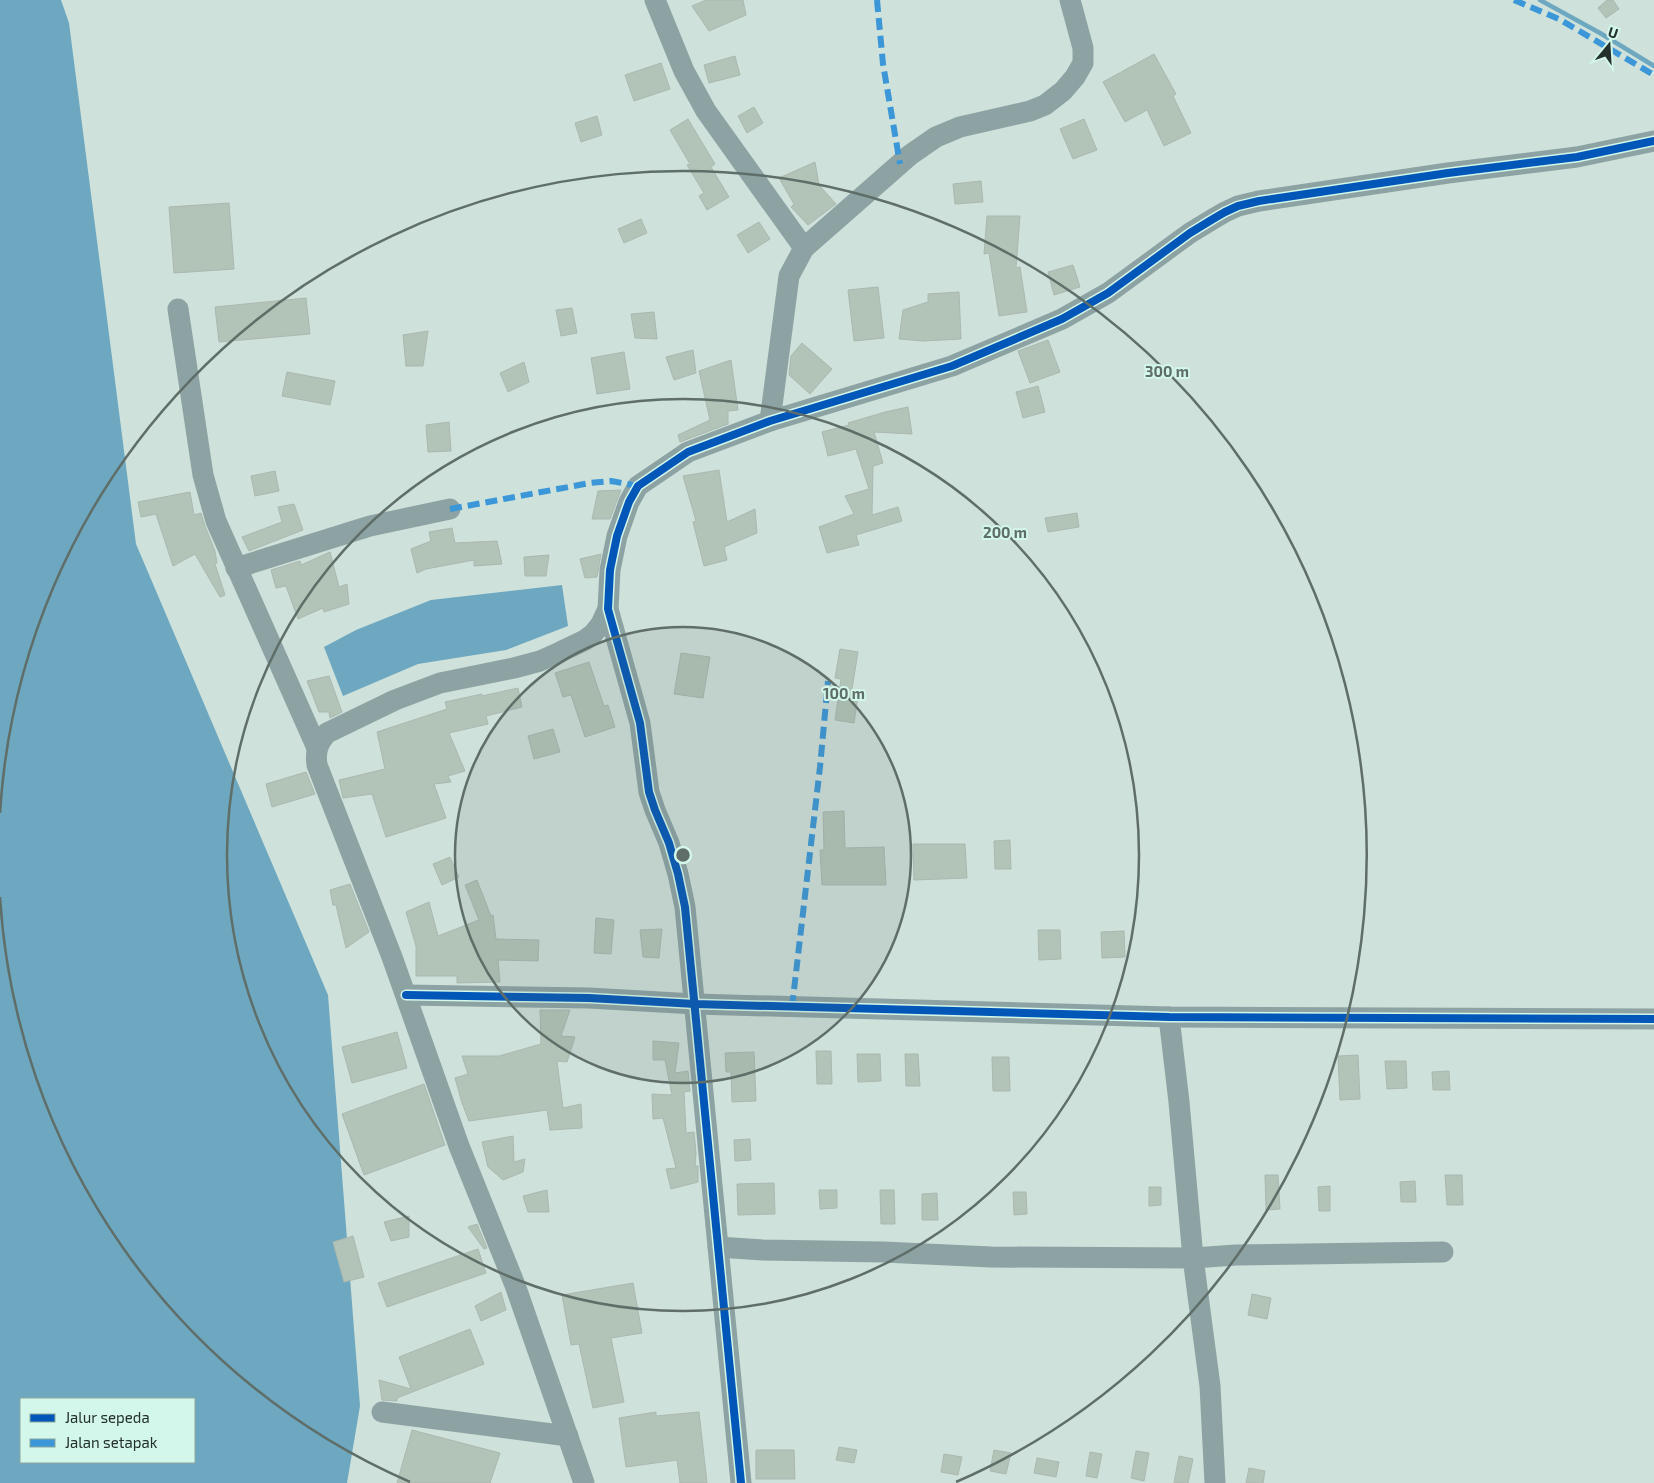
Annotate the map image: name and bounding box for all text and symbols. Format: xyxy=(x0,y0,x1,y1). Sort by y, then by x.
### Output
north arrow xyxy=(1584,20,1634,70)
text: U xyxy=(1606,23,1620,42)
text: 300 m xyxy=(1145,362,1189,380)
text: 200 m xyxy=(983,523,1027,541)
text: 100 m xyxy=(823,684,865,702)
centre of rings xyxy=(674,846,692,864)
legend xyxy=(20,1398,195,1463)
text: Jalur sepeda xyxy=(65,1408,150,1426)
text: Jalan setapak xyxy=(65,1433,158,1451)

